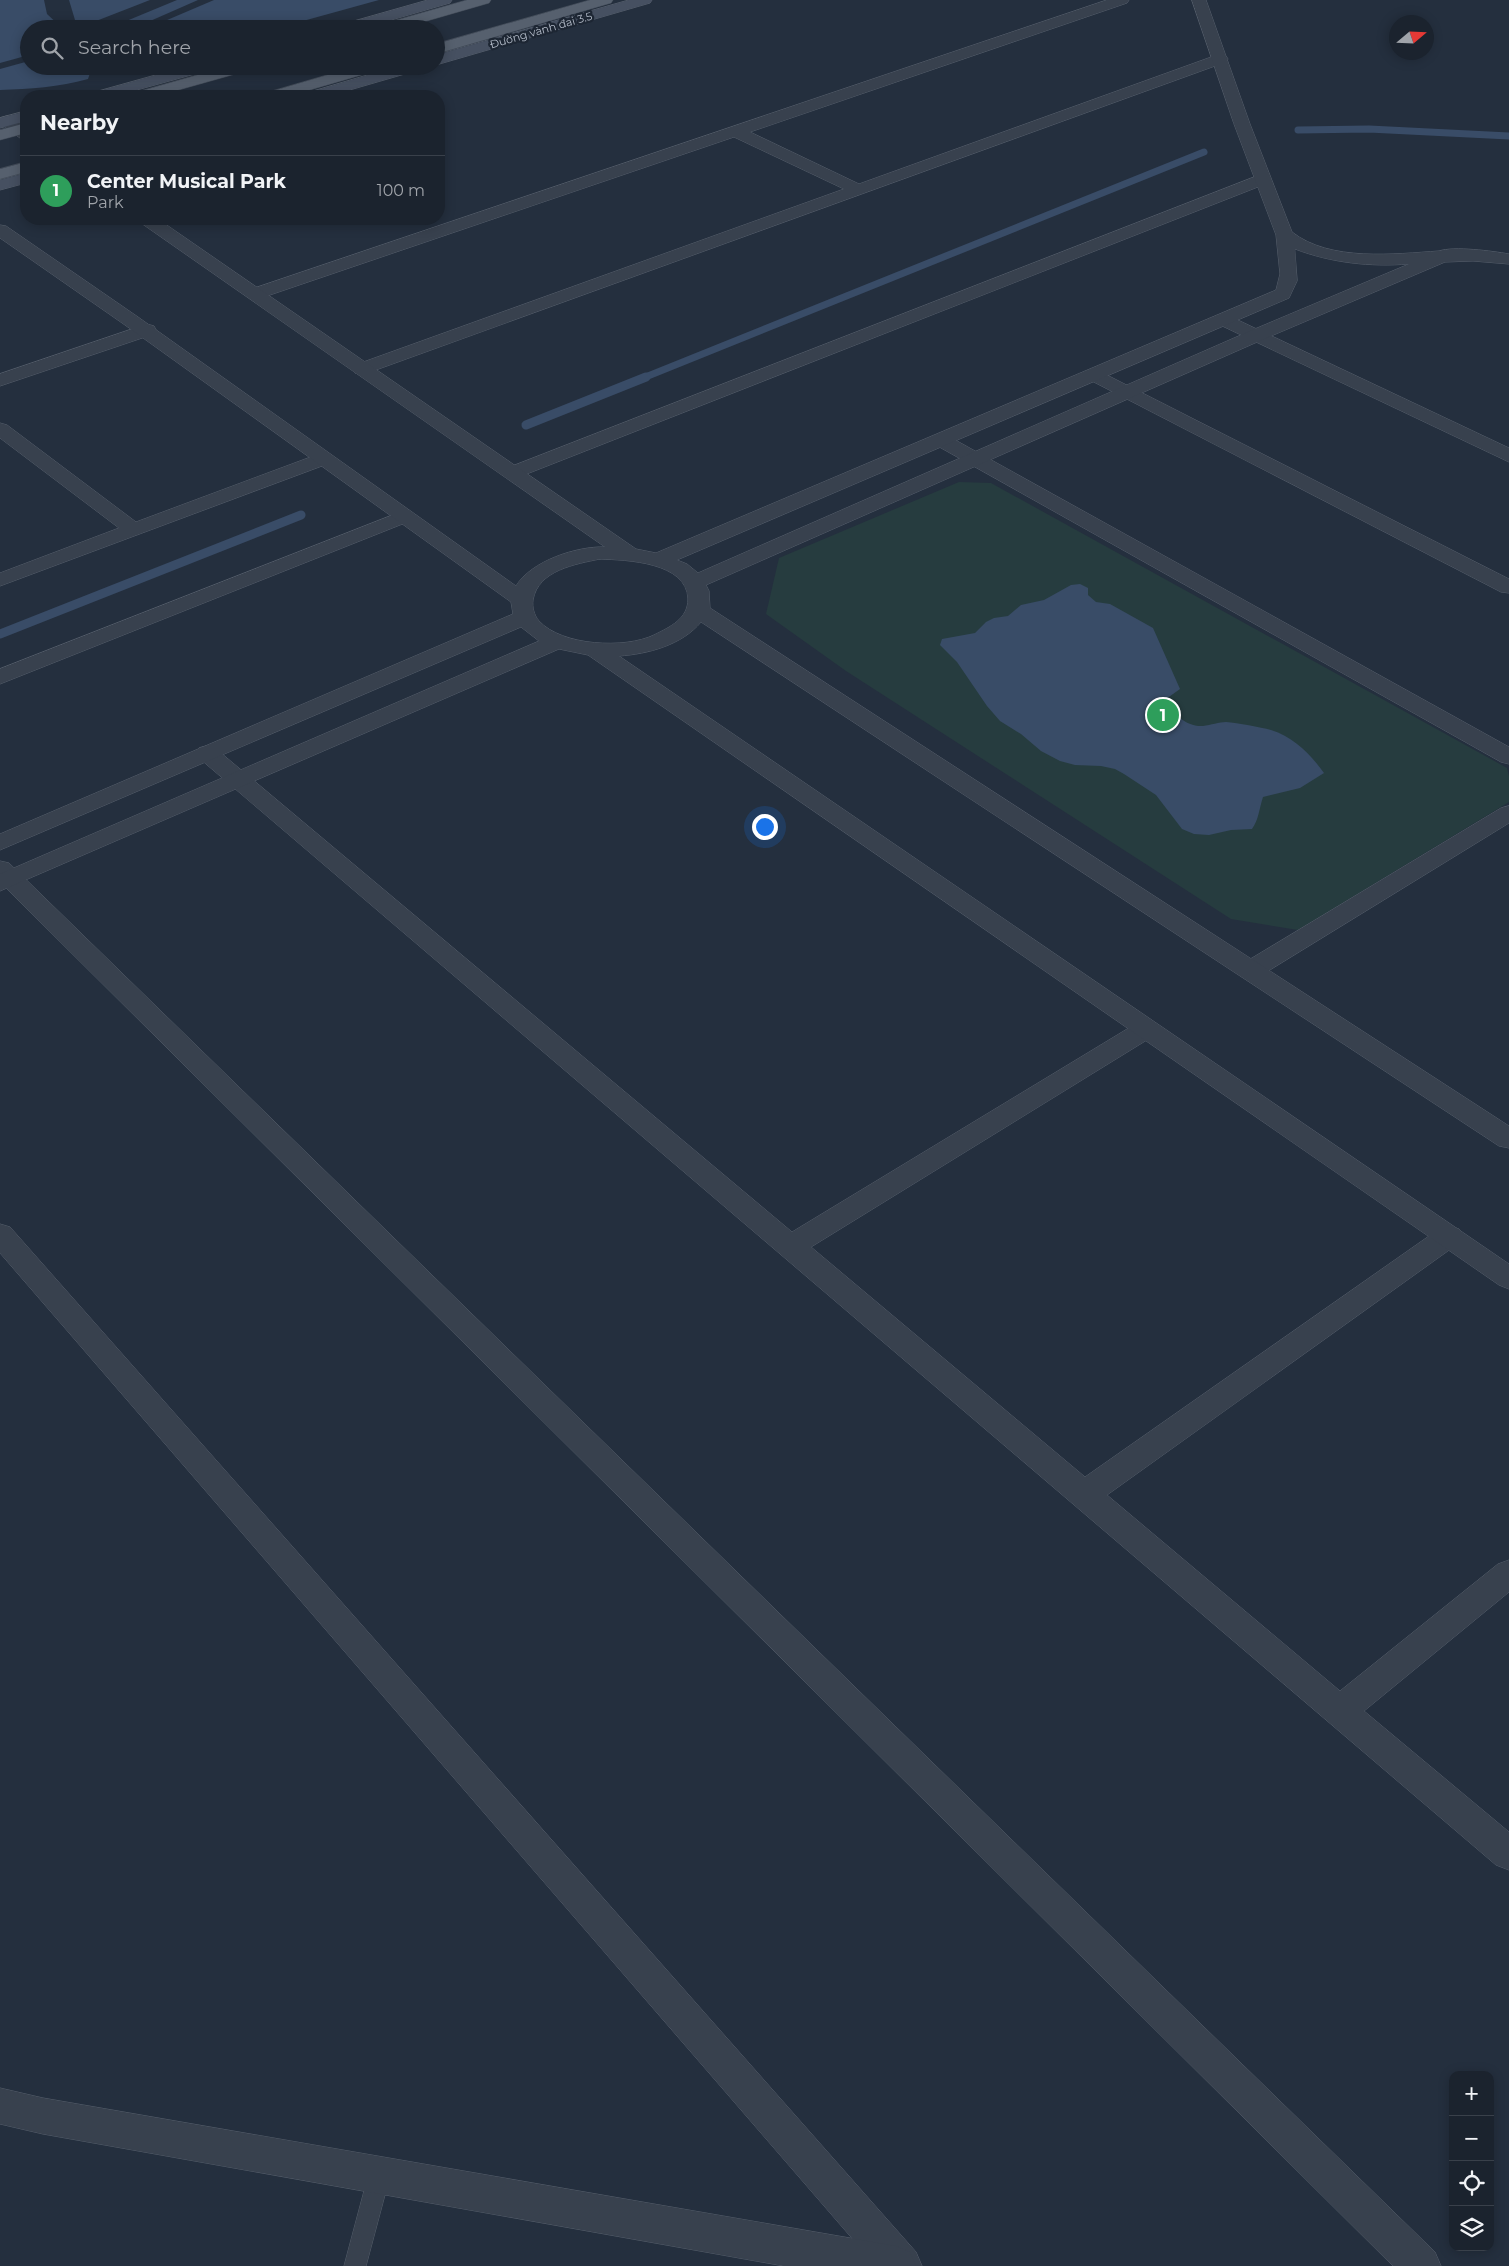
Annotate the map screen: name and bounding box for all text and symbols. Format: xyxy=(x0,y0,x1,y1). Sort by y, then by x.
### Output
street label: Đường vành đai 3.5 xyxy=(488,9,594,51)
north arrow xyxy=(1389,15,1434,60)
search box xyxy=(20,20,445,75)
icon: search xyxy=(38,34,66,62)
text: Search here xyxy=(78,36,191,59)
text: Nearby xyxy=(40,110,119,135)
text: Center Musical Park xyxy=(87,170,286,193)
text: 1 xyxy=(53,181,59,200)
text: 100 m xyxy=(377,181,425,200)
text: Park xyxy=(87,193,124,212)
pin: 1 xyxy=(1147,696,1179,734)
your location xyxy=(752,814,778,840)
map controls xyxy=(1449,2071,1494,2251)
button: + xyxy=(1449,2071,1494,2116)
button: − xyxy=(1449,2116,1494,2161)
button: locate xyxy=(1449,2161,1494,2206)
button: layers xyxy=(1449,2206,1494,2251)

